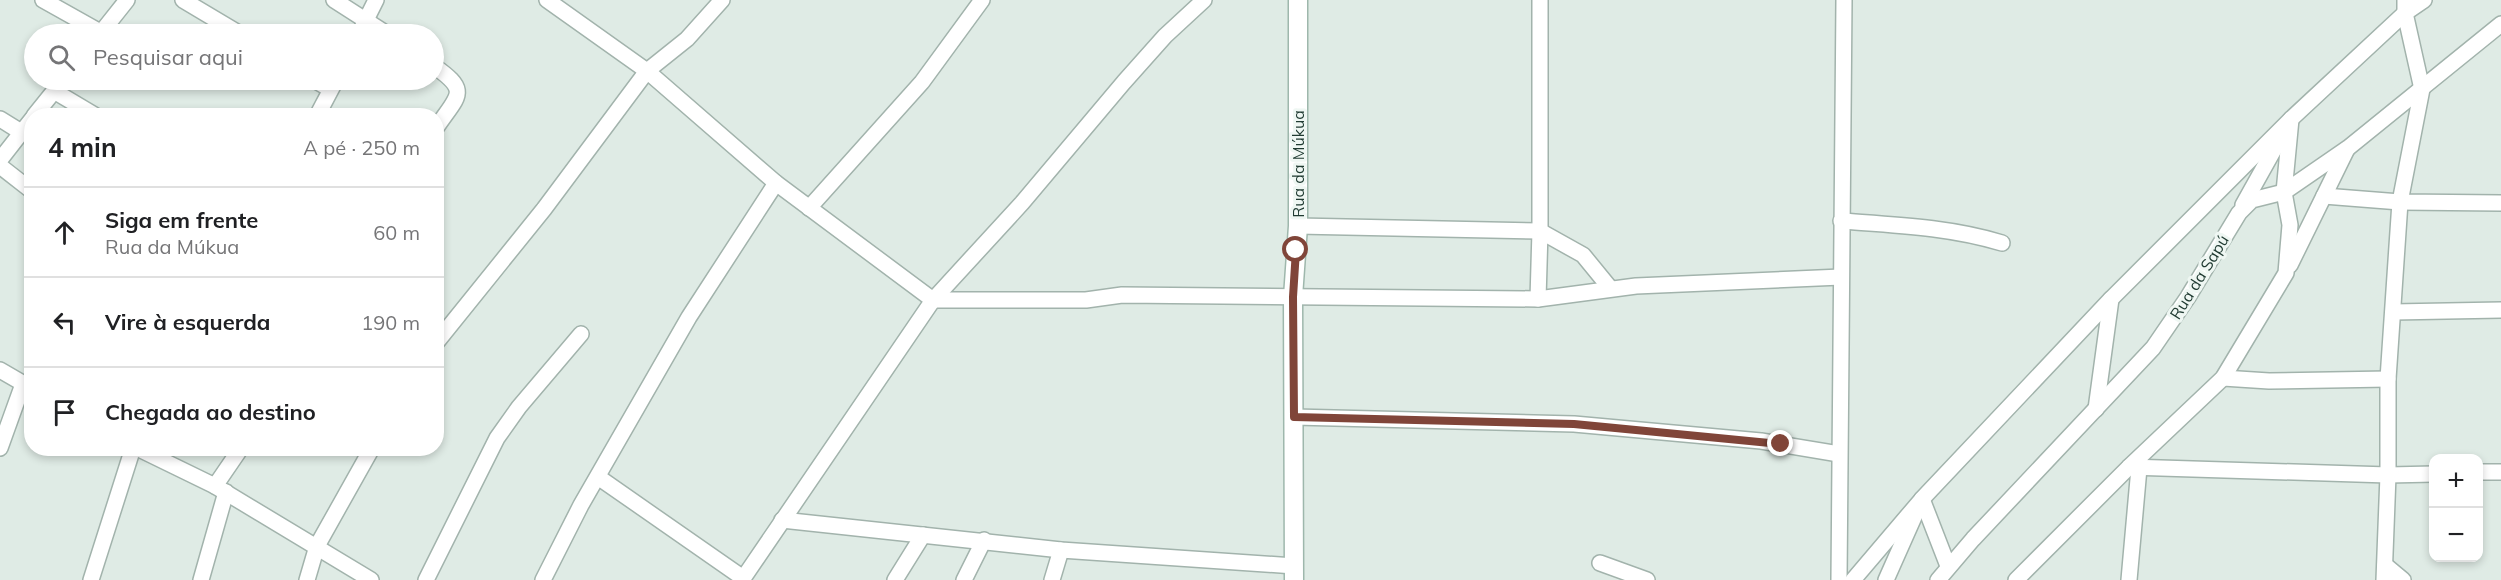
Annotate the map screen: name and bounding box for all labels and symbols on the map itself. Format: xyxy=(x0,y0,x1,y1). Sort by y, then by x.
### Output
street label: Rua da Múkua xyxy=(1288,110,1308,218)
street label: Rua da Sapú xyxy=(2165,231,2233,323)
route start xyxy=(1282,236,1308,262)
route end xyxy=(1767,430,1793,456)

